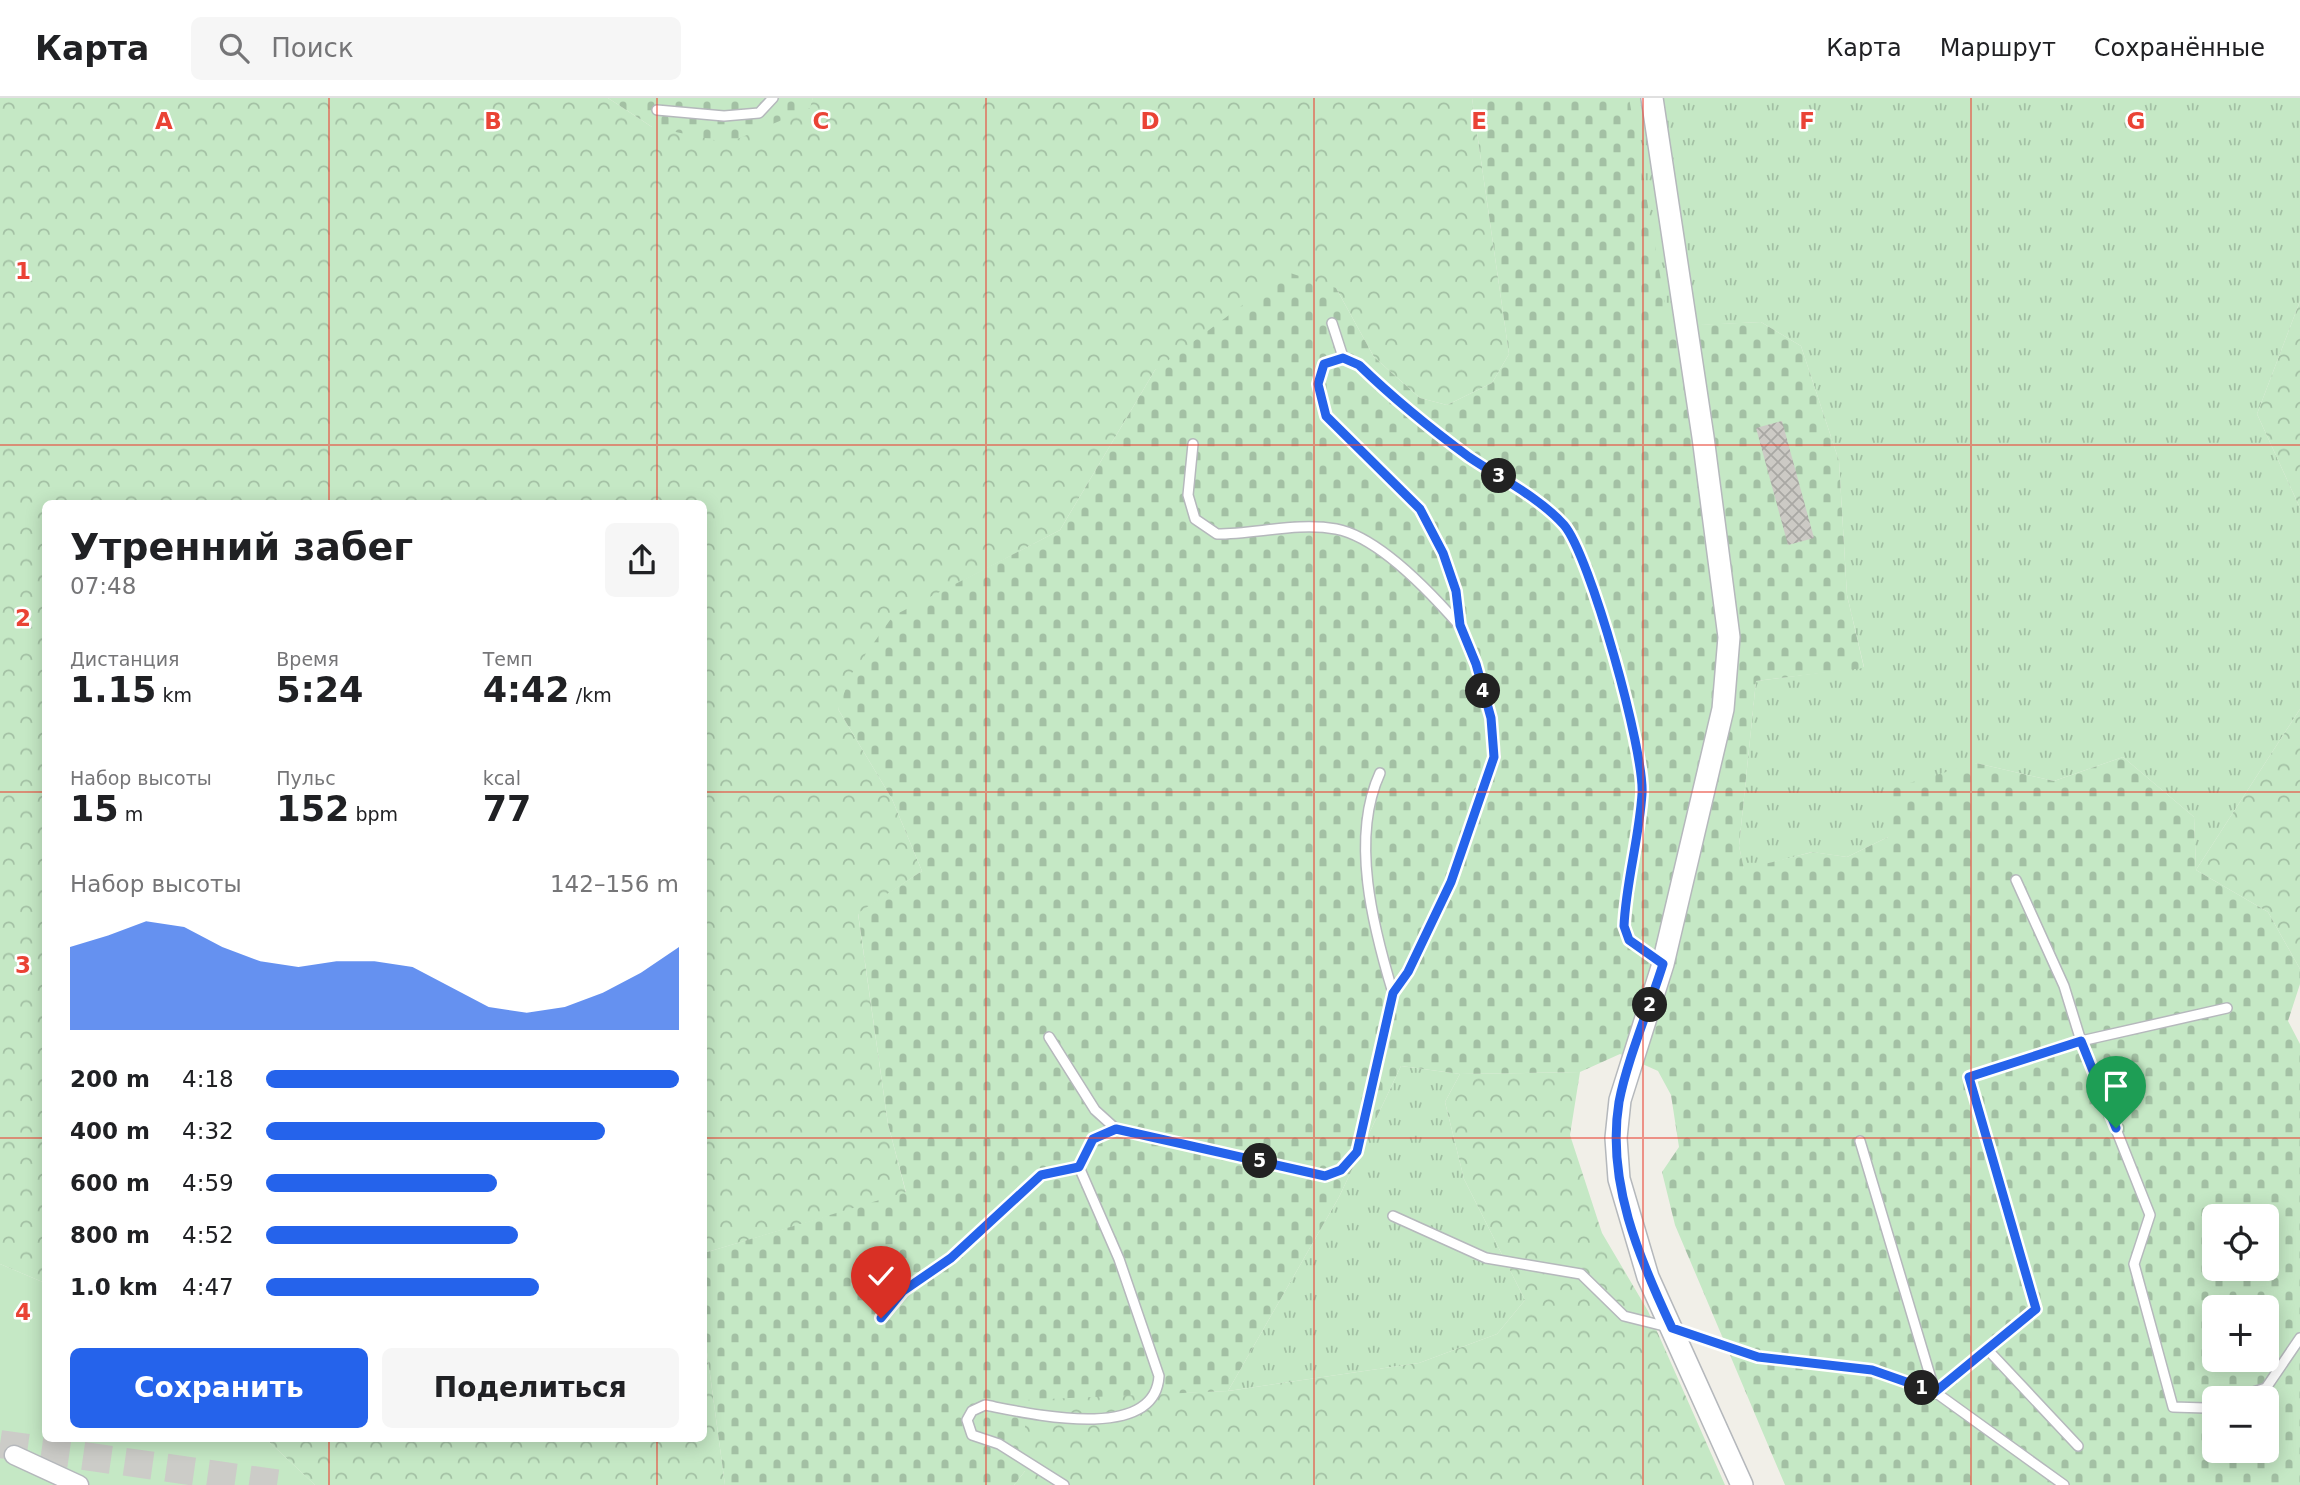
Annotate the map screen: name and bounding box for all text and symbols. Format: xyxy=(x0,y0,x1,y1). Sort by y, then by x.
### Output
search box xyxy=(191,17,681,80)
text: Карта xyxy=(35,29,149,68)
icon: search xyxy=(215,29,253,67)
text: Поиск xyxy=(271,33,354,63)
text: Карта xyxy=(1826,34,1902,62)
text: Маршрут xyxy=(1940,34,2056,62)
text: Сохранённые xyxy=(2094,34,2265,62)
text: A xyxy=(155,108,173,134)
text: B xyxy=(484,108,502,134)
text: C xyxy=(813,108,829,134)
text: D xyxy=(1140,108,1160,134)
text: E xyxy=(1471,108,1487,134)
text: F xyxy=(1799,108,1815,134)
text: G xyxy=(2127,108,2145,134)
text: 1 xyxy=(15,258,31,284)
pin: 3 xyxy=(1482,458,1516,494)
text: 3 xyxy=(1492,464,1505,486)
button: share xyxy=(605,523,679,597)
text: Утренний забег xyxy=(70,525,413,569)
text: 07:48 xyxy=(70,573,136,599)
text: 2 xyxy=(15,605,31,631)
text: Дистанция xyxy=(70,648,179,670)
text: Время xyxy=(276,648,339,670)
text: Темп xyxy=(483,648,533,670)
text: 1.15 xyxy=(70,670,156,710)
text: 5:24 xyxy=(276,670,363,710)
text: 4:42 xyxy=(483,670,570,710)
pin: 4 xyxy=(1466,674,1500,708)
text: 4 xyxy=(1476,679,1489,701)
text: km xyxy=(156,684,192,706)
text: /km xyxy=(570,684,612,706)
text: Набор высоты xyxy=(70,767,212,789)
text: Пульс xyxy=(276,767,336,789)
text: kcal xyxy=(483,767,521,789)
text: 15 xyxy=(70,789,119,829)
text: 152 xyxy=(276,789,349,829)
text: 77 xyxy=(483,789,531,829)
text: m xyxy=(119,803,143,825)
text: bpm xyxy=(349,803,398,825)
text: Набор высоты xyxy=(70,871,242,897)
text: 142–156 m xyxy=(550,871,679,897)
text: 3 xyxy=(15,952,31,978)
pin: 2 xyxy=(1632,988,1668,1023)
text: 2 xyxy=(1643,993,1656,1015)
pin xyxy=(2086,1056,2146,1128)
text: 200 m xyxy=(70,1066,150,1092)
text: 4:18 xyxy=(182,1066,234,1092)
icon: arrive xyxy=(2097,1067,2135,1105)
text: 400 m xyxy=(70,1118,150,1144)
text: 4:32 xyxy=(182,1118,234,1144)
pin: 5 xyxy=(1242,1144,1278,1178)
text: 5 xyxy=(1253,1149,1266,1171)
text: 600 m xyxy=(70,1170,150,1196)
text: 4:59 xyxy=(182,1170,234,1196)
map controls xyxy=(2202,1204,2279,1463)
button: locate xyxy=(2202,1204,2279,1281)
text: 800 m xyxy=(70,1222,150,1248)
text: 4:52 xyxy=(182,1222,234,1248)
pin xyxy=(851,1246,911,1318)
icon: check xyxy=(862,1257,900,1295)
text: 1.0 km xyxy=(70,1274,158,1300)
text: 4:47 xyxy=(182,1274,234,1300)
button: + xyxy=(2202,1295,2279,1372)
text: 4 xyxy=(15,1299,31,1325)
button: Сохранить xyxy=(70,1348,368,1428)
button: Поделиться xyxy=(382,1348,679,1428)
pin: 1 xyxy=(1904,1370,1940,1406)
text: 1 xyxy=(1915,1376,1928,1398)
button: − xyxy=(2202,1386,2279,1463)

